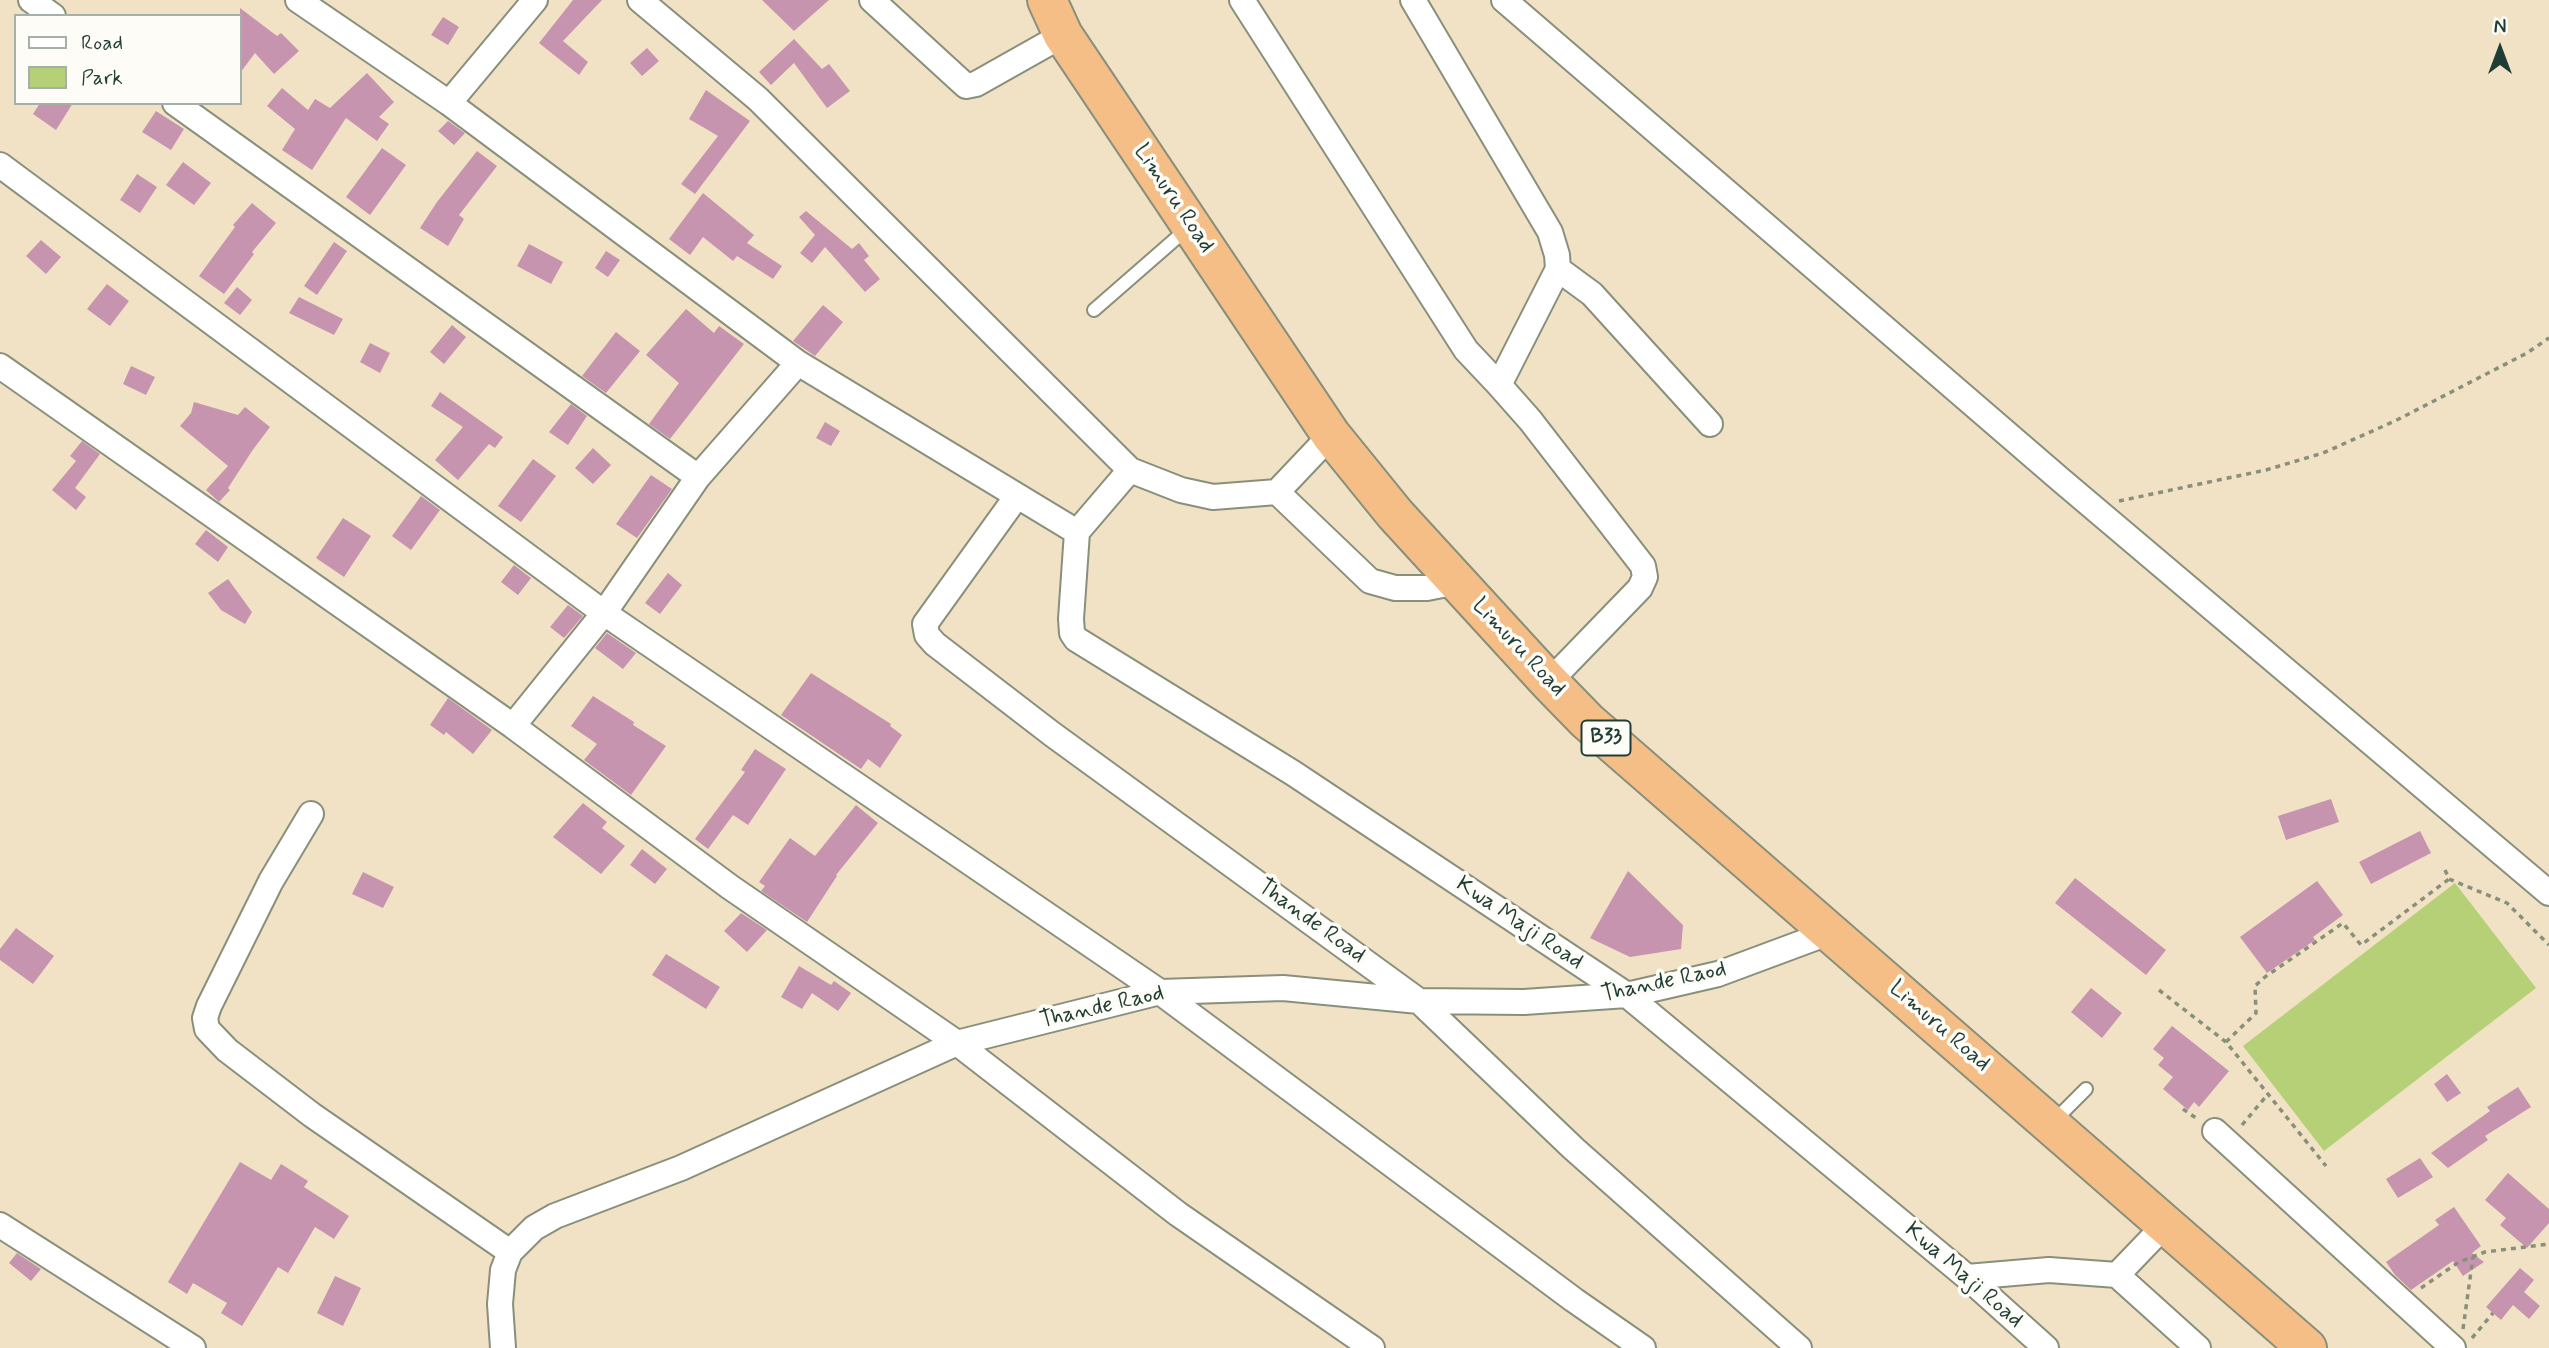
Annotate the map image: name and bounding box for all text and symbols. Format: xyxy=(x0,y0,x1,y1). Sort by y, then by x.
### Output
legend xyxy=(14,14,242,105)
north arrow xyxy=(2465,14,2535,84)
text: N xyxy=(2494,15,2506,40)
text: Road xyxy=(81,29,123,57)
text: Park xyxy=(81,64,123,92)
street label: Limuru Road xyxy=(1127,139,1219,259)
street label: Limuru Road xyxy=(1465,593,1571,703)
road number: B33 xyxy=(1582,720,1630,756)
street label: Kwa Maji Road xyxy=(1450,871,1588,977)
street label: Thande Road xyxy=(1252,874,1370,970)
street label: Thande Raod xyxy=(1599,956,1729,1010)
street label: Limuru Road xyxy=(1883,976,1995,1078)
street label: Thande Raod xyxy=(1037,980,1167,1036)
street label: Kwa Maji Road xyxy=(1898,1217,2028,1335)

